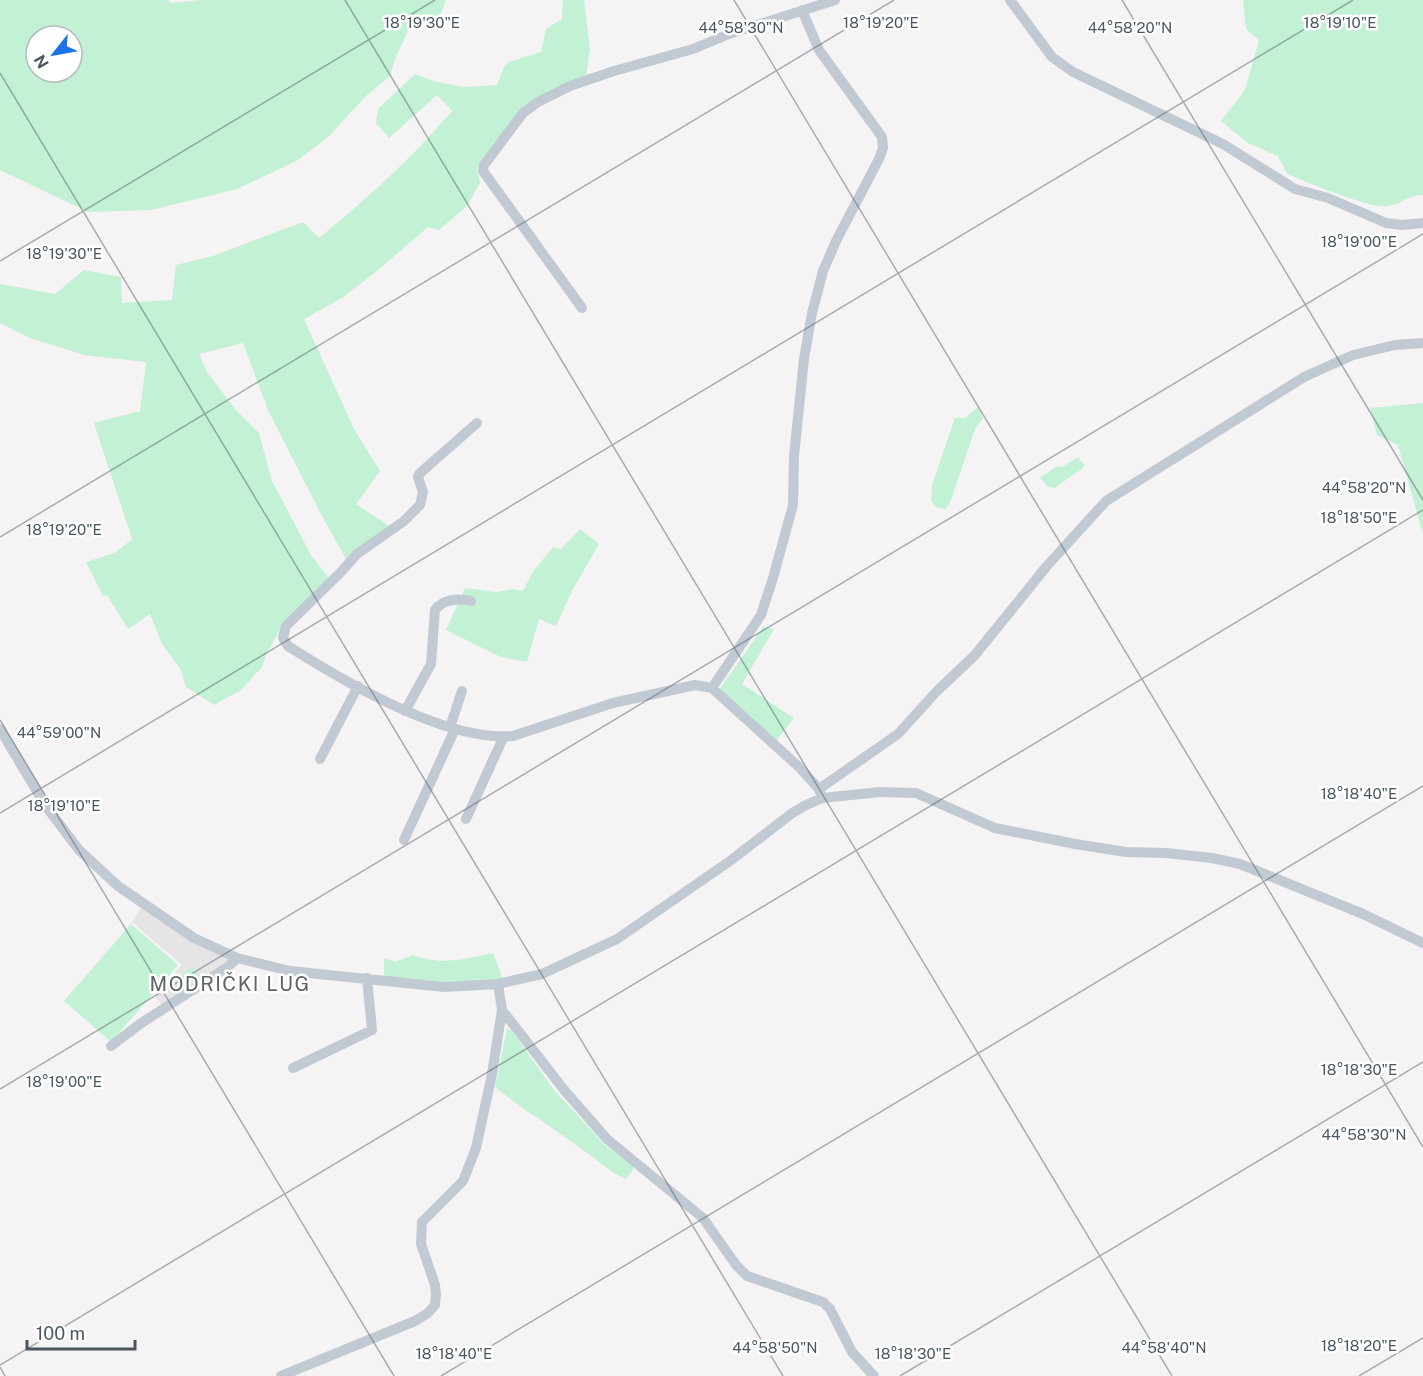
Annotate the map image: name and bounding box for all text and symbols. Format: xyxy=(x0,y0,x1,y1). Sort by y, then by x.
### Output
text: 18°19'30"E xyxy=(384,14,460,31)
text: 18°19'20"E xyxy=(843,14,919,31)
text: 18°19'10"E xyxy=(1304,14,1376,31)
text: 44°58'30"N xyxy=(698,19,784,36)
text: 44°58'20"N xyxy=(1088,19,1172,36)
north arrow xyxy=(24,24,84,84)
text: N xyxy=(30,51,53,72)
text: 18°19'00"E xyxy=(1321,233,1397,250)
text: 18°19'30"E xyxy=(26,245,102,262)
text: 44°58'20"N xyxy=(1322,479,1406,496)
text: 18°18'50"E xyxy=(1321,509,1397,526)
text: 18°19'20"E xyxy=(26,521,102,538)
text: 44°59'00"N xyxy=(17,724,101,741)
text: 18°18'40"E xyxy=(1321,785,1397,802)
text: 18°19'10"E xyxy=(28,797,100,814)
district label: MODRIČKI LUG xyxy=(149,972,311,996)
text: 18°18'30"E xyxy=(1321,1061,1397,1078)
text: 18°19'00"E xyxy=(26,1073,102,1090)
text: 44°58'30"N xyxy=(1321,1126,1407,1143)
scale bar xyxy=(27,1313,135,1351)
text: 100 m xyxy=(36,1323,85,1344)
text: 18°18'20"E xyxy=(1321,1337,1397,1354)
text: 44°58'50"N xyxy=(732,1339,818,1356)
text: 44°58'40"N xyxy=(1121,1339,1207,1356)
text: 18°18'40"E xyxy=(416,1345,492,1362)
text: 18°18'30"E xyxy=(875,1345,951,1362)

